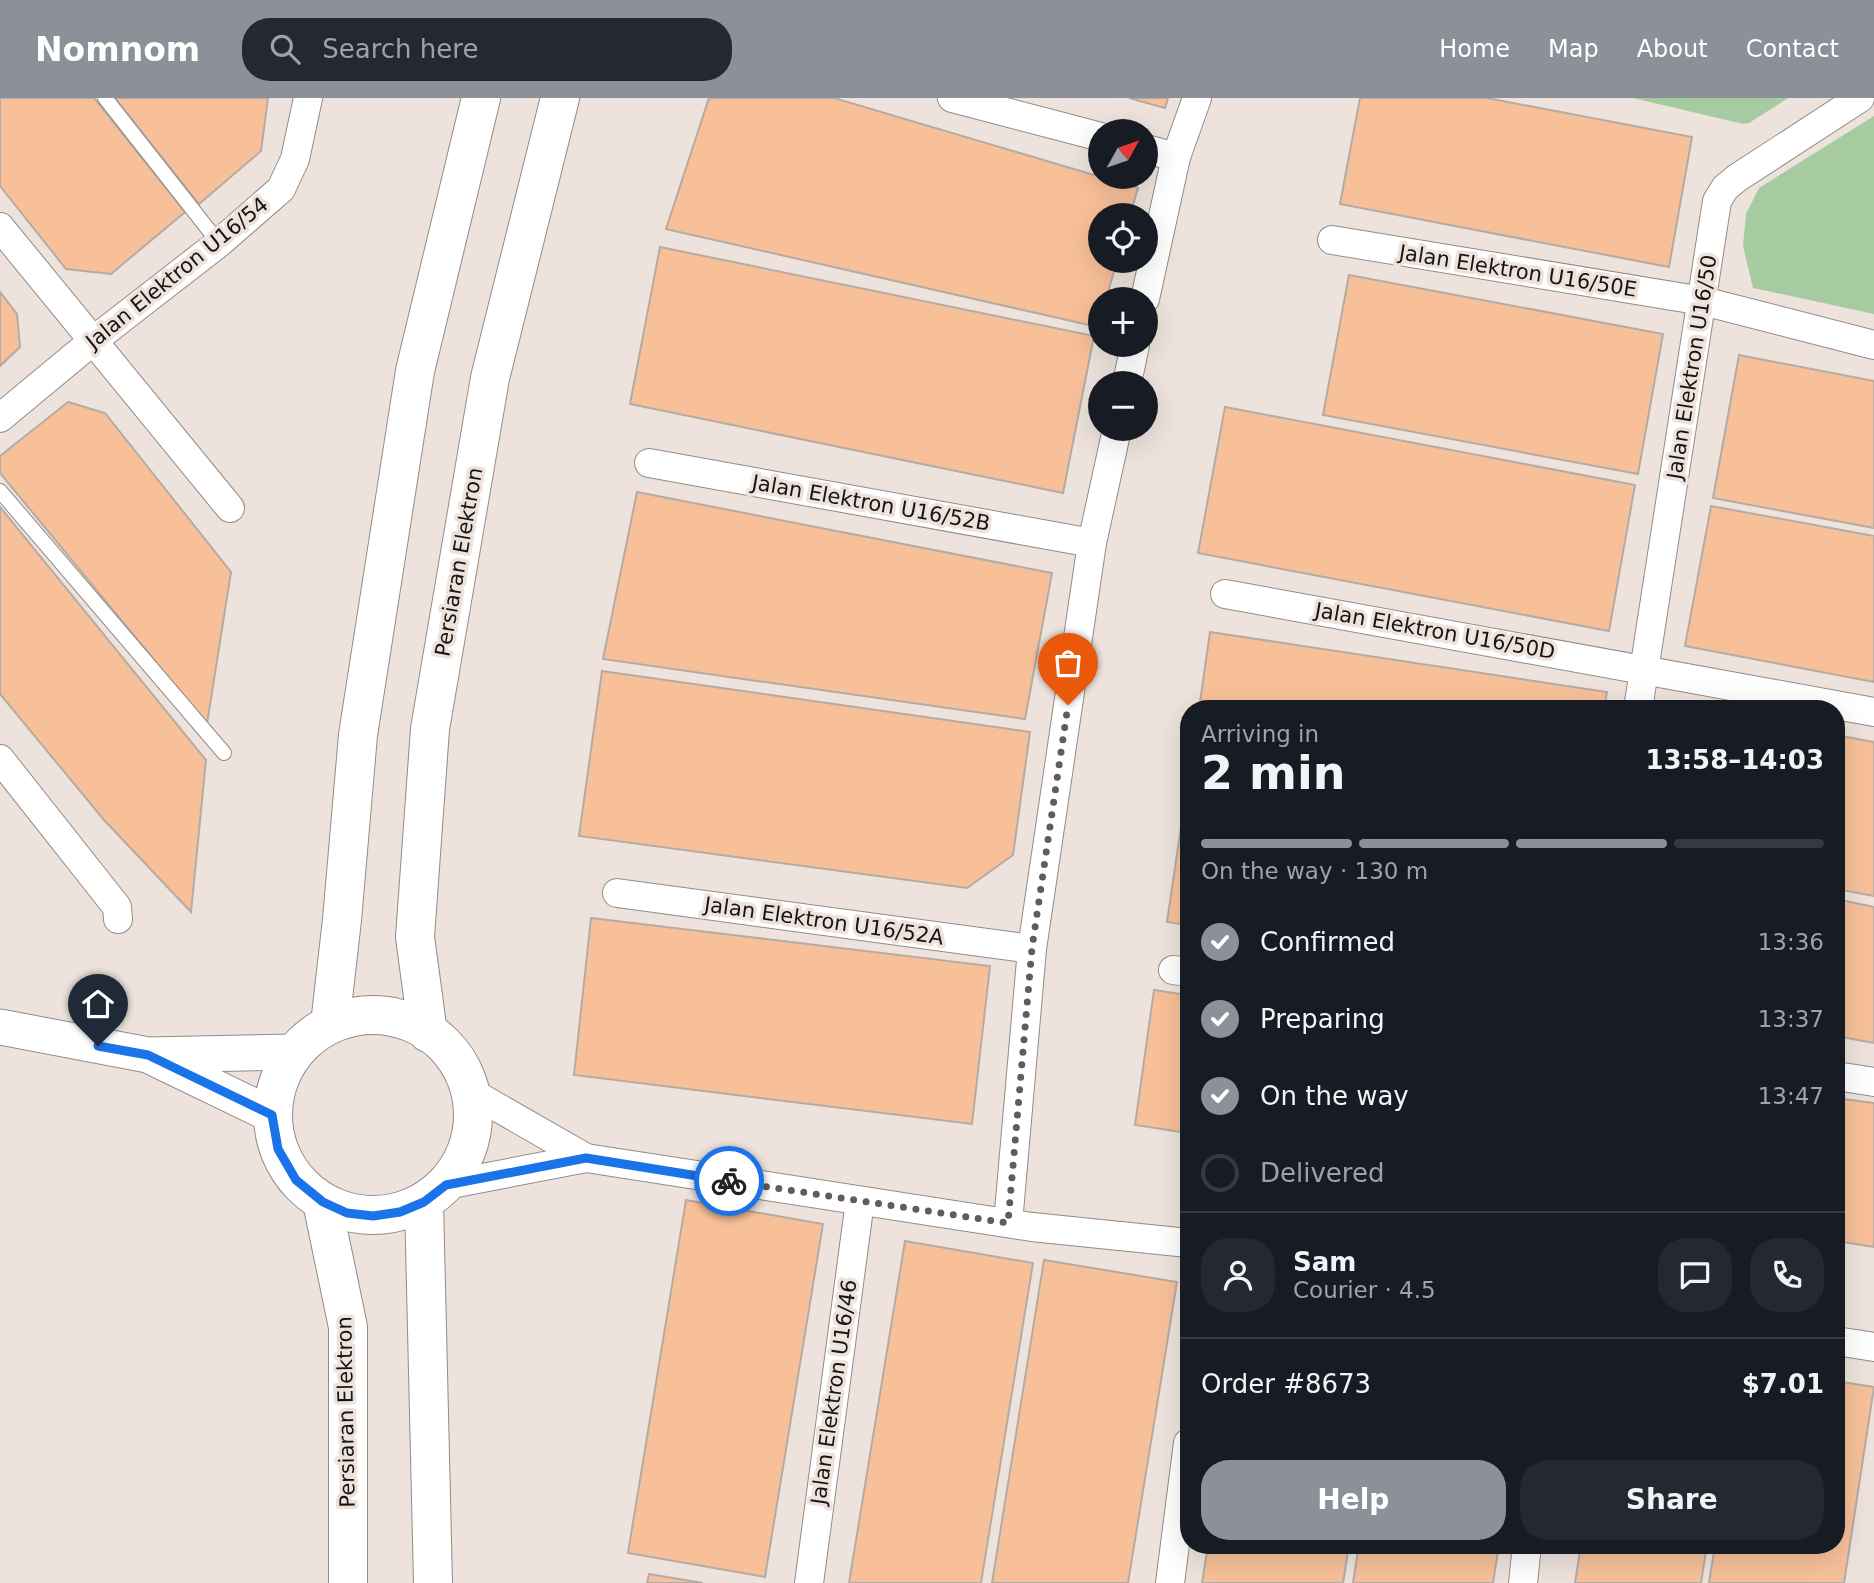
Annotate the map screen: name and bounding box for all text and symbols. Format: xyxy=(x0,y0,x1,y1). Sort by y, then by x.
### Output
search box xyxy=(242,18,732,81)
text: Nomnom xyxy=(35,30,200,69)
icon: search xyxy=(266,30,304,68)
text: Search here xyxy=(322,34,478,64)
text: Home xyxy=(1439,35,1510,63)
text: Map xyxy=(1548,35,1599,63)
text: About xyxy=(1637,35,1708,63)
text: Contact xyxy=(1746,35,1839,63)
north arrow xyxy=(1088,119,1158,189)
map controls xyxy=(1088,119,1158,441)
street label: Jalan Elektron U16/54 xyxy=(80,192,273,355)
button: locate xyxy=(1088,203,1158,273)
street label: Jalan Elektron U16/50E xyxy=(1395,240,1639,302)
street label: Jalan Elektron U16/50 xyxy=(1662,253,1722,483)
button: + xyxy=(1088,287,1158,357)
button: − xyxy=(1088,371,1158,441)
street label: Persiaran Elektron xyxy=(431,466,487,658)
street label: Jalan Elektron U16/52B xyxy=(748,470,992,536)
street label: Jalan Elektron U16/50D xyxy=(1311,598,1557,664)
pin xyxy=(1038,633,1098,705)
icon: bag xyxy=(1049,644,1087,682)
text: Arriving in xyxy=(1201,721,1319,747)
text: 13:58–14:03 xyxy=(1645,745,1824,775)
text: 2 min xyxy=(1201,746,1345,800)
text: On the way · 130 m xyxy=(1201,858,1428,884)
street label: Jalan Elektron U16/52A xyxy=(701,892,946,950)
icon: check xyxy=(1201,923,1239,961)
text: Confirmed xyxy=(1260,927,1395,957)
text: 13:36 xyxy=(1758,929,1824,955)
pin xyxy=(68,974,128,1046)
icon: home xyxy=(79,985,117,1023)
icon: check xyxy=(1201,1000,1239,1038)
text: Preparing xyxy=(1260,1004,1385,1034)
text: 13:37 xyxy=(1758,1006,1824,1032)
icon: check xyxy=(1201,1077,1239,1115)
text: On the way xyxy=(1260,1081,1409,1111)
text: 13:47 xyxy=(1758,1083,1824,1109)
courier xyxy=(694,1146,764,1216)
text: Delivered xyxy=(1260,1158,1384,1188)
icon: bike xyxy=(710,1162,748,1200)
button: person xyxy=(1201,1238,1275,1312)
button: chat xyxy=(1658,1238,1732,1312)
button: phone xyxy=(1750,1238,1824,1312)
text: Sam xyxy=(1293,1247,1356,1277)
text: Courier · 4.5 xyxy=(1293,1277,1436,1303)
street label: Jalan Elektron U16/46 xyxy=(806,1278,862,1508)
street label: Persiaran Elektron xyxy=(332,1316,360,1508)
text: Order #8673 xyxy=(1201,1369,1371,1399)
text: $7.01 xyxy=(1742,1369,1824,1399)
button: Help xyxy=(1201,1460,1506,1540)
button: Share xyxy=(1520,1460,1824,1540)

